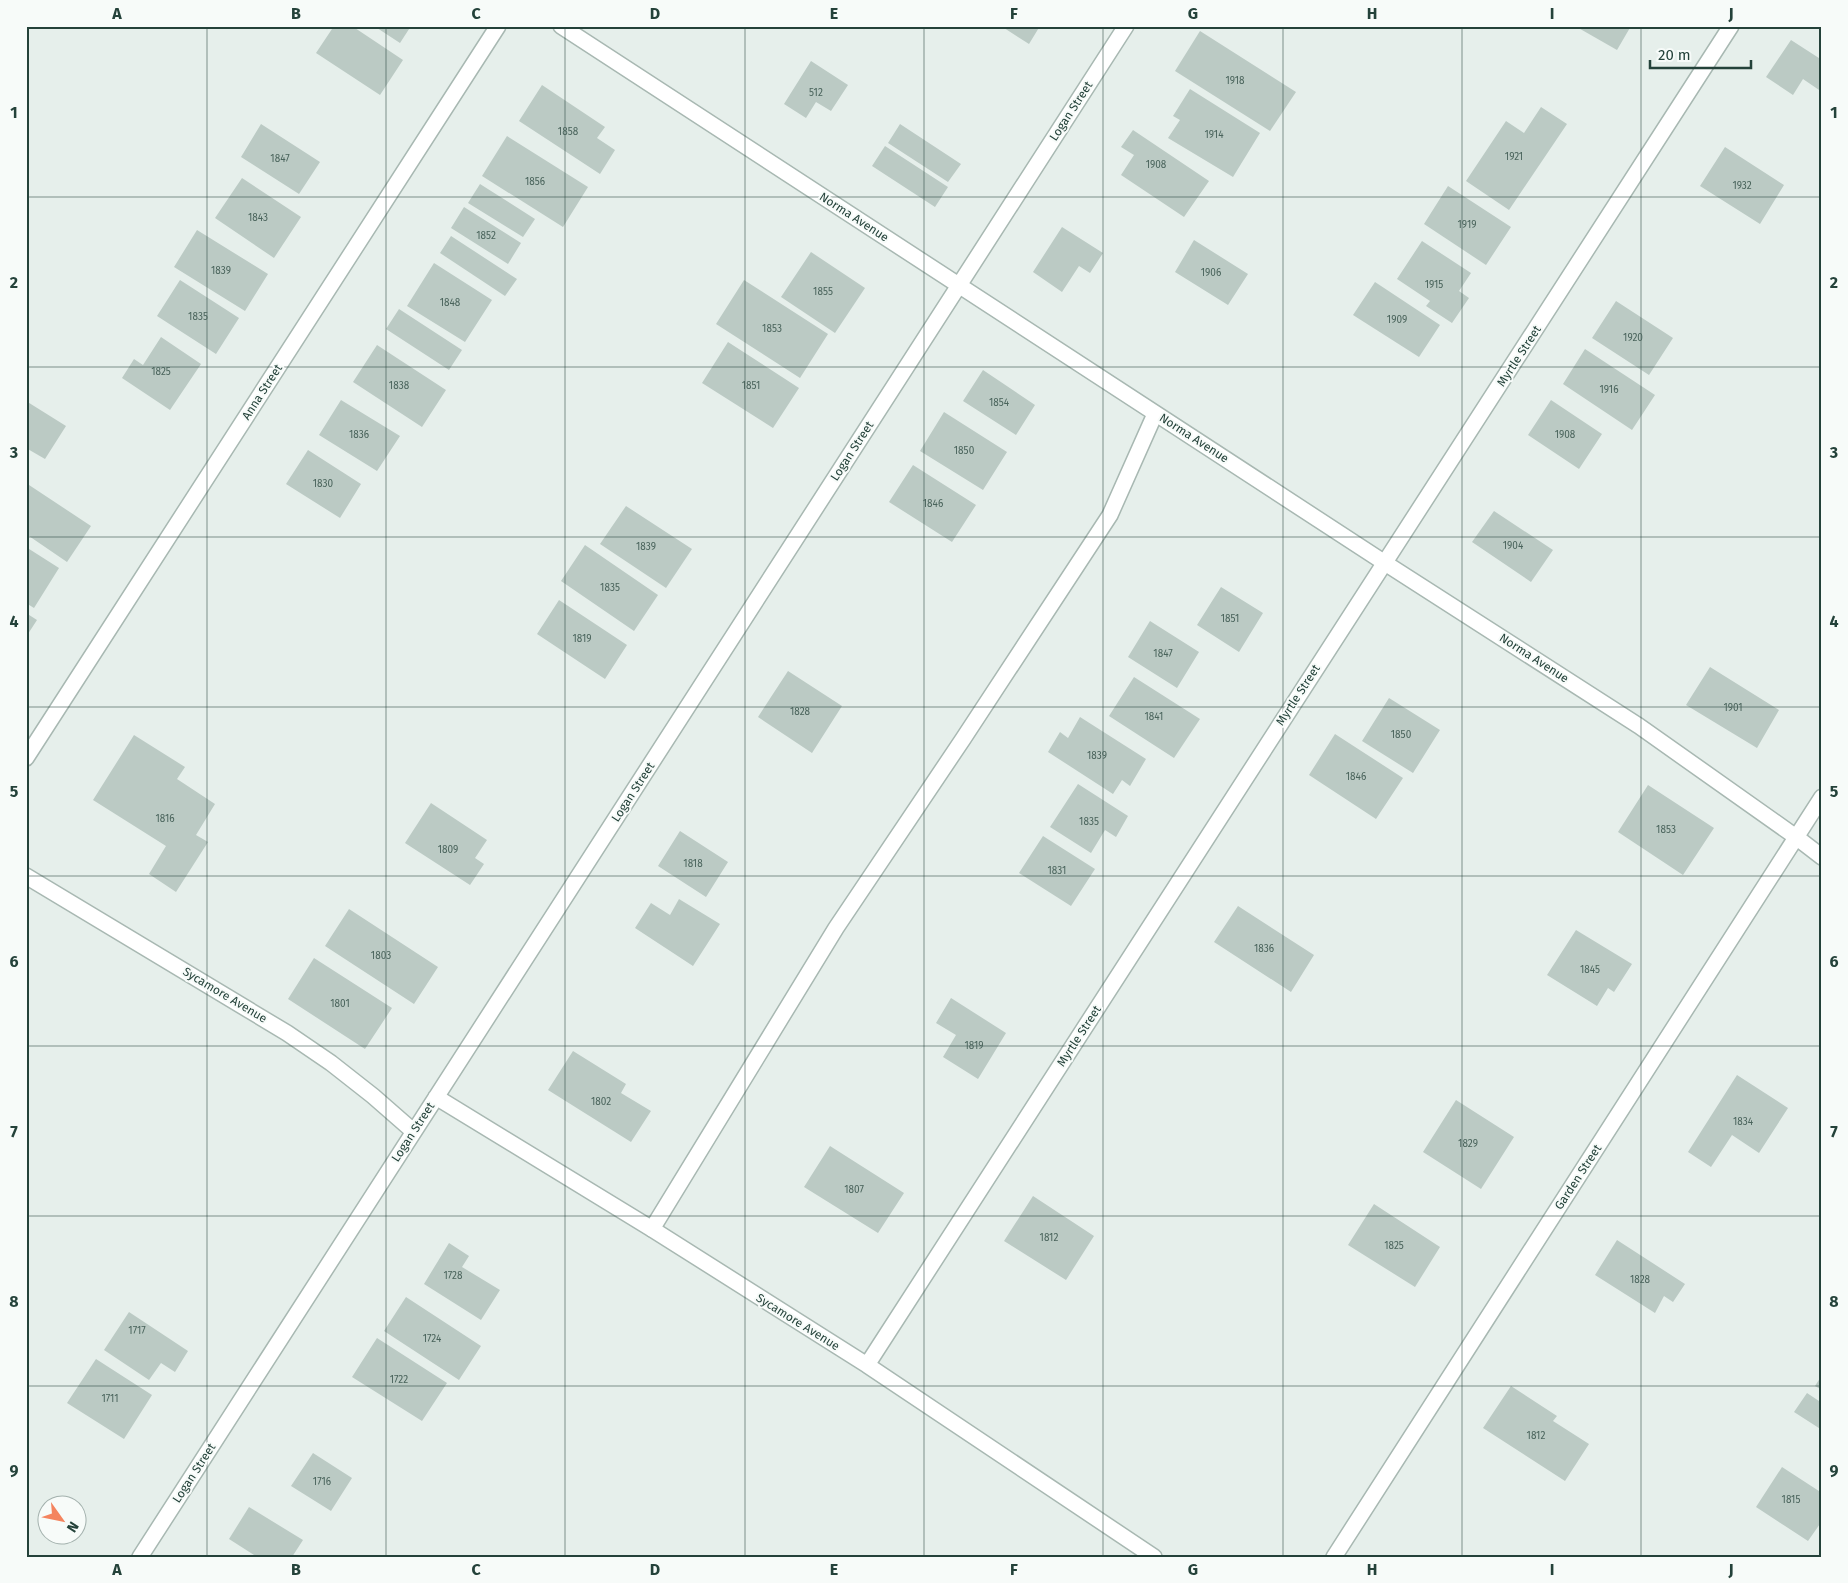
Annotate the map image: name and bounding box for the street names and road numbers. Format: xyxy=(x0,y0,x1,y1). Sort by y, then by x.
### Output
street label: Logan Street xyxy=(1047,78,1096,143)
street label: Norma Avenue xyxy=(817,189,891,245)
street label: Myrtle Street xyxy=(1494,322,1544,389)
street label: Anna Street xyxy=(239,361,285,422)
street label: Norma Avenue xyxy=(1157,410,1231,466)
street label: Logan Street xyxy=(828,418,877,483)
street label: Norma Avenue xyxy=(1497,630,1571,686)
street label: Myrtle Street xyxy=(1273,661,1323,728)
street label: Logan Street xyxy=(609,759,658,824)
street label: Sycamore Avenue xyxy=(180,964,270,1026)
street label: Myrtle Street xyxy=(1054,1002,1104,1069)
street label: Logan Street xyxy=(389,1099,438,1164)
street label: Garden Street xyxy=(1552,1141,1605,1212)
street label: Sycamore Avenue xyxy=(754,1291,842,1353)
street label: Logan Street xyxy=(170,1440,219,1505)

